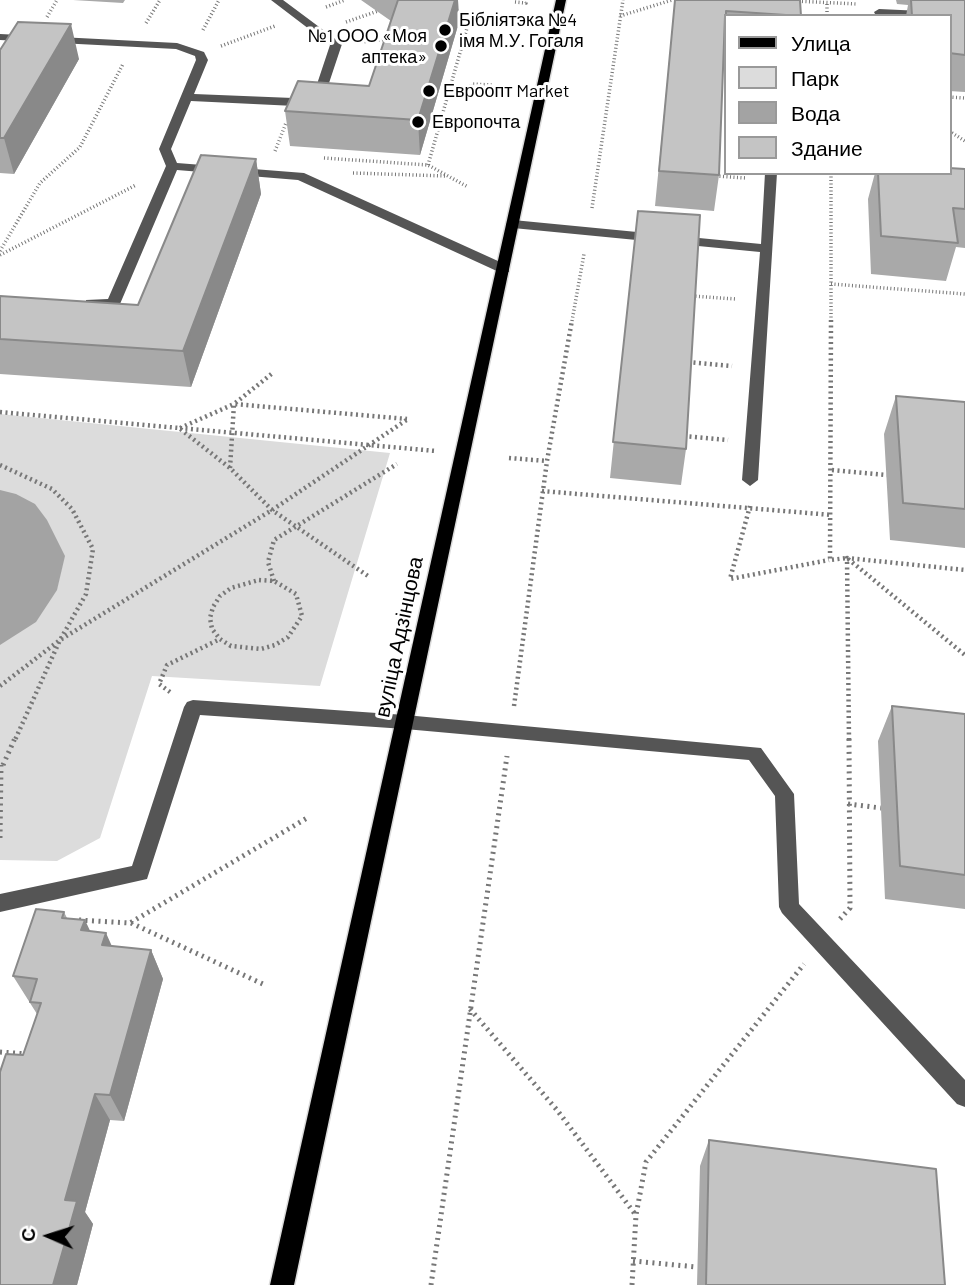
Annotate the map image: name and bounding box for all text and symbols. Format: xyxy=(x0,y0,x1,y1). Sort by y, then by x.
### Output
place label: Бібліятэка №4 імя М.У. Гогаля xyxy=(459,9,584,52)
legend xyxy=(724,14,951,175)
marker: Бібліятэка №4 імя М.У. Гогаля xyxy=(437,22,453,38)
place label: №1 ООО «Моя аптека» xyxy=(308,25,427,68)
text: Улица xyxy=(791,30,851,55)
marker: №1 ООО «Моя аптека» xyxy=(433,38,449,54)
text: Парк xyxy=(791,65,839,90)
place label: Евроопт Market xyxy=(443,80,570,102)
marker: Евроопт Market xyxy=(421,83,437,99)
text: Вода xyxy=(791,100,840,125)
place label: Европочта xyxy=(432,111,520,133)
marker: Европочта xyxy=(410,114,426,130)
text: Здание xyxy=(791,135,863,160)
street label: вуліца Адзінцова xyxy=(370,554,428,720)
north arrow xyxy=(14,1201,84,1271)
text: С xyxy=(16,1227,39,1242)

